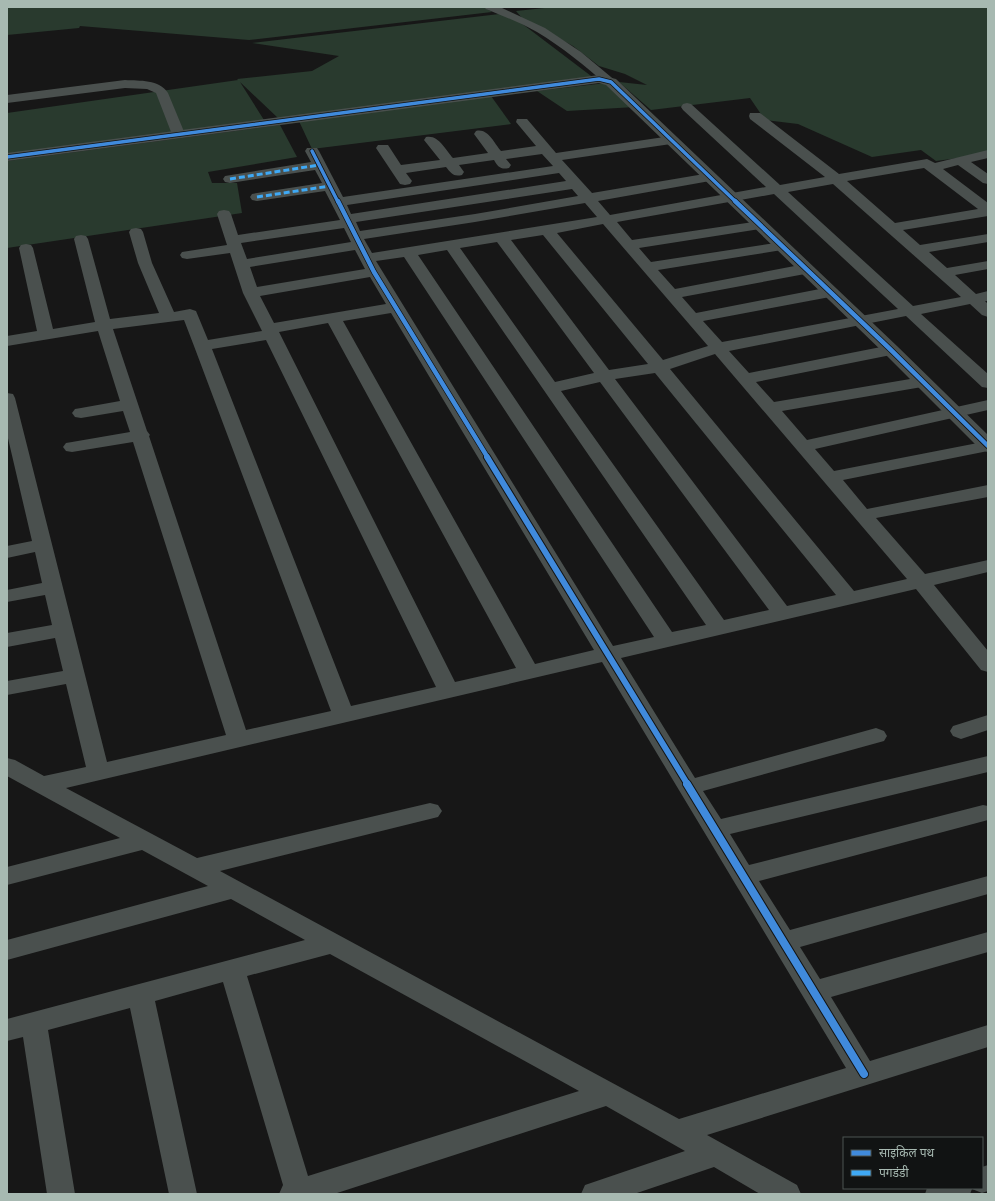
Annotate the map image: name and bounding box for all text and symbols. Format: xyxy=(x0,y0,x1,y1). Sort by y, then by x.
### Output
legend xyxy=(843,1137,983,1189)
text: साइकिल पथ xyxy=(879,1144,935,1161)
text: पगडंडी xyxy=(879,1164,909,1181)

